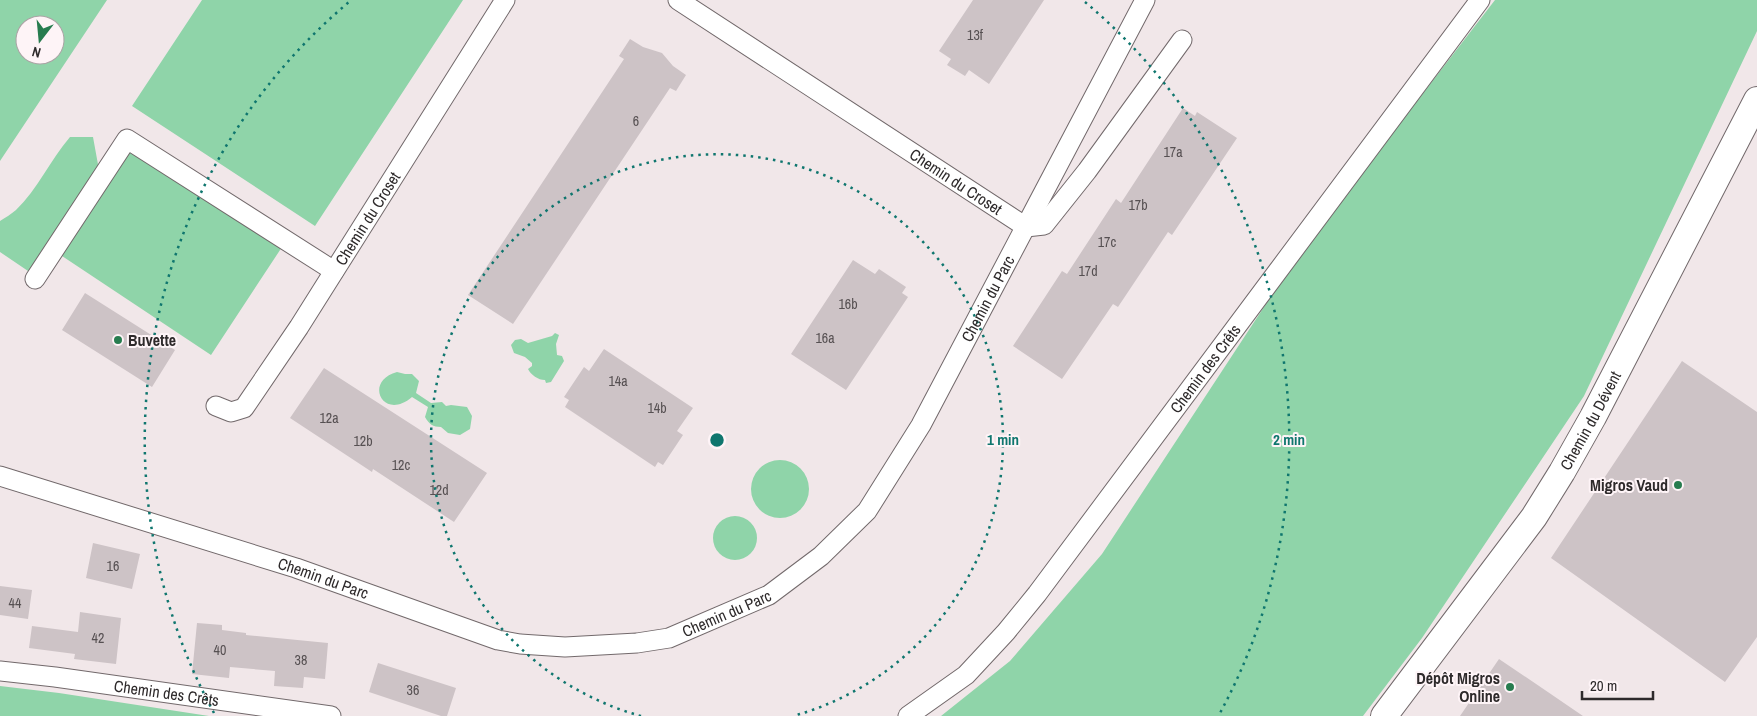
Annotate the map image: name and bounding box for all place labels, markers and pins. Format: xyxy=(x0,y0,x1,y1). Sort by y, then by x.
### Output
place label: Buvette xyxy=(128,329,176,351)
marker: Buvette xyxy=(112,334,124,346)
centre of rings xyxy=(708,431,726,449)
place label: Migros Vaud xyxy=(1590,474,1668,496)
marker: Migros Vaud xyxy=(1672,479,1684,491)
place label: Dépôt Migros Online xyxy=(1416,667,1500,707)
marker: Dépôt Migros Online xyxy=(1504,681,1516,693)

